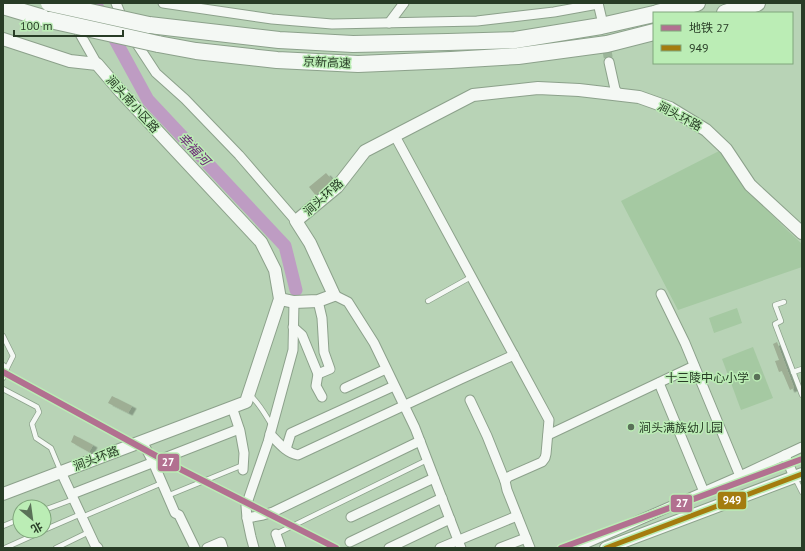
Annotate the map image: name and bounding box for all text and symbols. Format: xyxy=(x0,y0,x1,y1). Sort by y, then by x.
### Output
scale bar xyxy=(14,12,123,38)
legend xyxy=(653,12,793,64)
text: 100 m xyxy=(20,18,53,33)
text: 地铁 27 xyxy=(689,20,729,35)
text: 949 xyxy=(689,40,709,55)
street label: 京新高速 xyxy=(303,53,351,71)
street label: 涧头南小区路 xyxy=(103,72,163,136)
street label: 涧头环路 xyxy=(655,98,705,134)
water label: 幸福河 xyxy=(174,129,216,171)
street label: 涧头环路 xyxy=(300,175,346,219)
place label: 十三陵中心小学 xyxy=(665,370,749,385)
marker: 十三陵中心小学 xyxy=(752,372,762,382)
place label: 涧头满族幼儿园 xyxy=(639,420,723,435)
marker: 涧头满族幼儿园 xyxy=(626,422,636,432)
street label: 涧头环路 xyxy=(71,442,121,474)
line badge: 27 xyxy=(157,453,180,472)
text: 27 xyxy=(162,455,174,469)
line badge: 949 xyxy=(717,491,747,510)
text: 949 xyxy=(723,493,741,507)
line badge: 27 xyxy=(670,494,693,513)
text: 27 xyxy=(676,496,688,510)
north arrow xyxy=(12,499,52,539)
text: 北 xyxy=(29,519,45,537)

